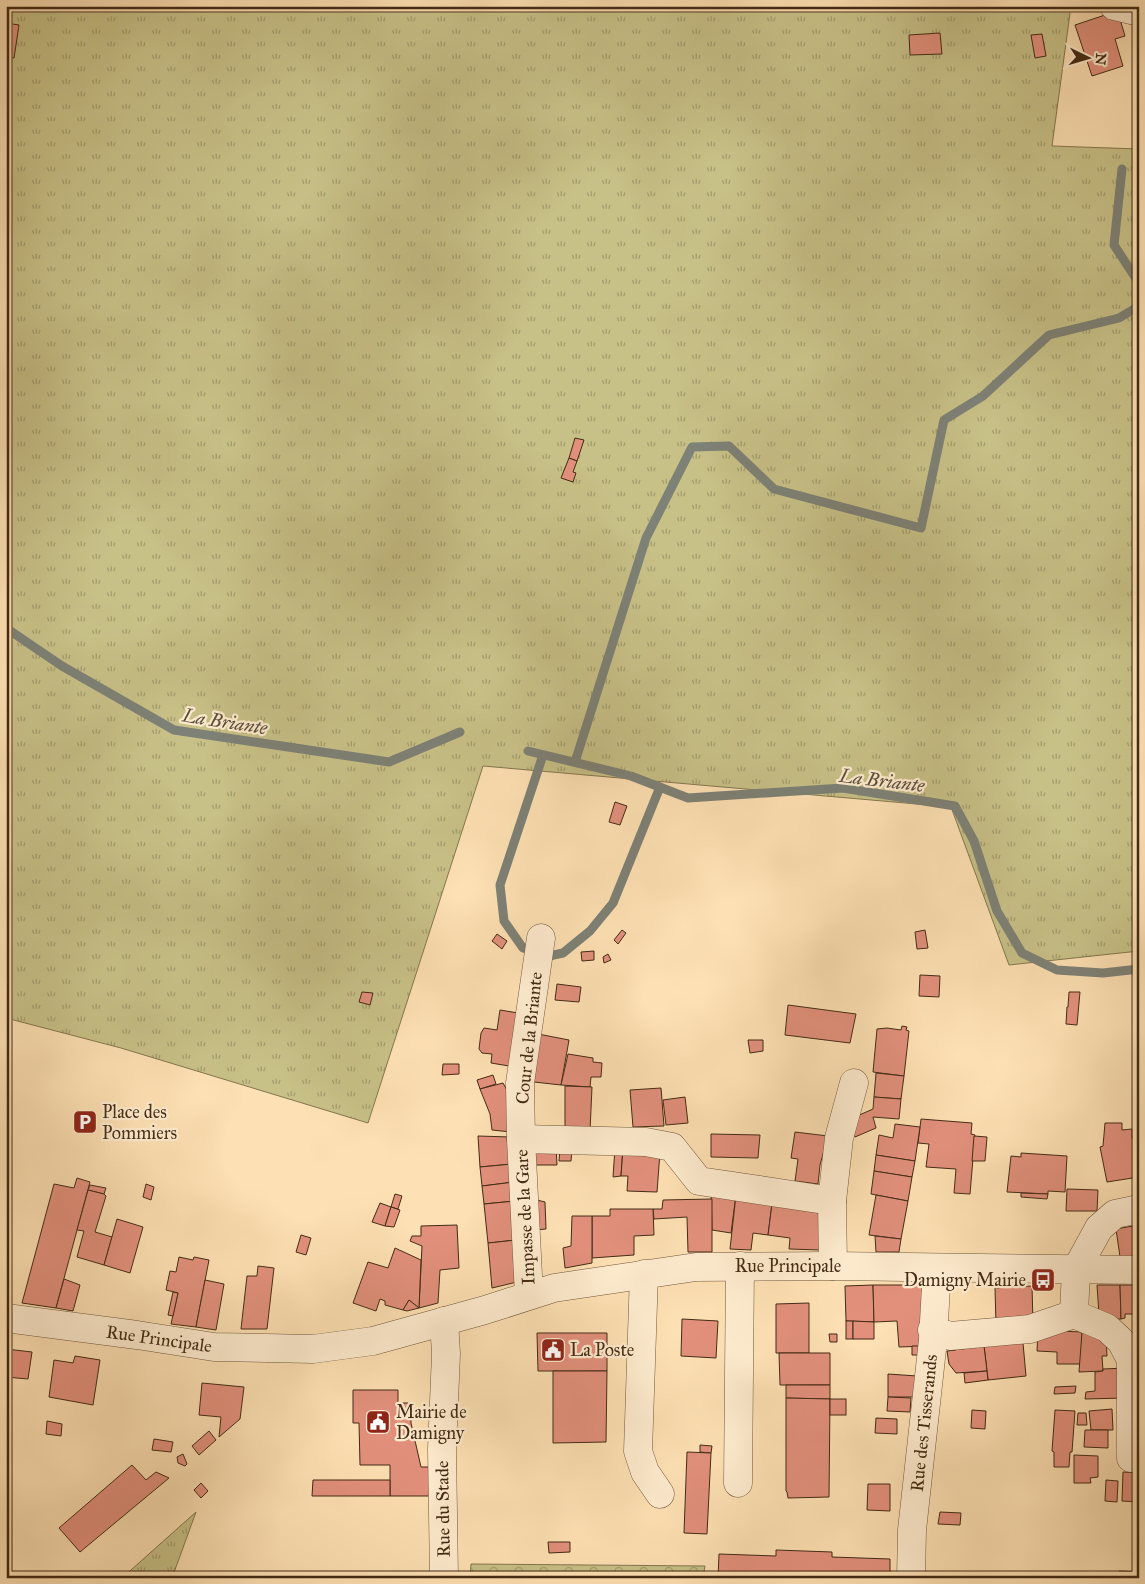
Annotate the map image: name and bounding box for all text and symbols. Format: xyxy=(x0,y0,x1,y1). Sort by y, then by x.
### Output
north arrow xyxy=(1062,32,1112,82)
text: N xyxy=(1091,52,1109,66)
water label: La Briante xyxy=(180,703,270,740)
water label: La Briante xyxy=(837,764,927,797)
street label: Cour de la Briante xyxy=(511,971,547,1105)
place label: Place des Pommiers xyxy=(102,1101,177,1144)
parking icon: Place des Pommiers xyxy=(72,1109,98,1135)
street label: Impasse de la Gare xyxy=(510,1149,540,1285)
street label: Rue Principale xyxy=(735,1255,841,1277)
bus stop icon: Damigny Mairie xyxy=(1030,1267,1056,1293)
place label: Damigny Mairie xyxy=(904,1269,1026,1292)
street label: Rue Principale xyxy=(105,1321,213,1357)
public building icon: La Poste xyxy=(540,1337,566,1363)
place label: La Poste xyxy=(570,1339,634,1361)
street label: Rue des Tisserands xyxy=(906,1353,942,1493)
place label: Mairie de Damigny xyxy=(396,1401,467,1445)
public building icon: Mairie de Damigny xyxy=(365,1409,391,1435)
street label: Rue du Stade xyxy=(431,1460,455,1558)

